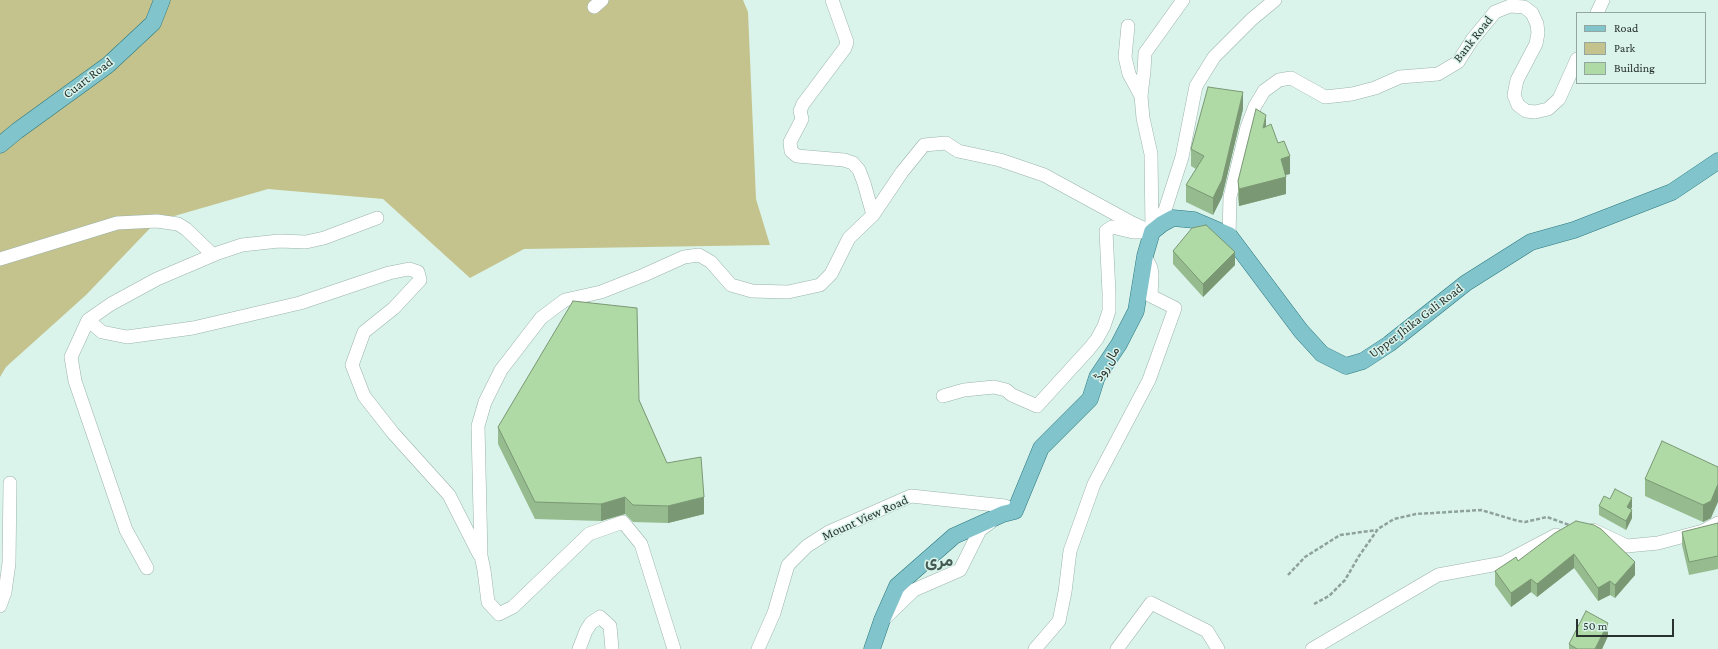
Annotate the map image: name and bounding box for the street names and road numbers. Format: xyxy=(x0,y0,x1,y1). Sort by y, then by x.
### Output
street label: Bank Road xyxy=(1450,12,1496,66)
street label: Cuart Road xyxy=(60,54,116,102)
street label: Upper Jhika Gali Road xyxy=(1366,281,1466,361)
street label: مال روڈ xyxy=(1091,344,1123,384)
street label: Mount View Road xyxy=(820,492,910,544)

